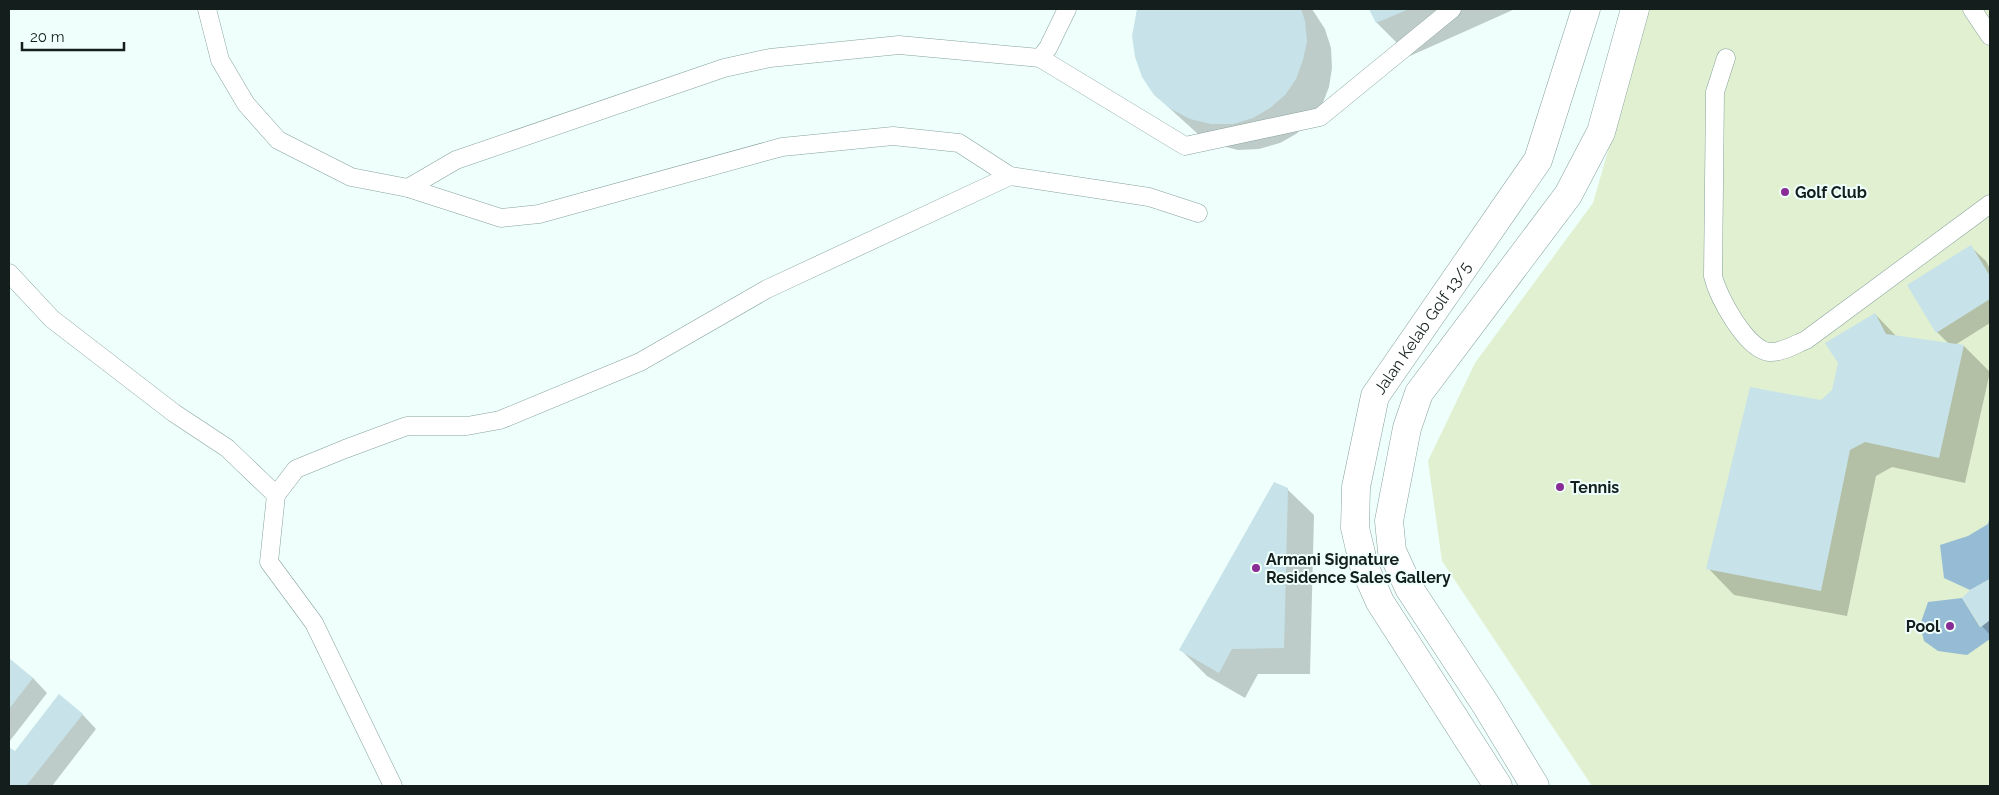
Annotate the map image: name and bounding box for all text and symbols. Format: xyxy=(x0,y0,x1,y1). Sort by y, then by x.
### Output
scale bar xyxy=(22,20,125,52)
text: 20 m xyxy=(30,28,65,46)
place label: Golf Club xyxy=(1795,183,1867,202)
marker: Golf Club xyxy=(1779,186,1791,198)
street label: Jalan Kelab Golf 13/5 xyxy=(1370,258,1475,398)
place label: Tennis xyxy=(1570,478,1619,497)
marker: Tennis xyxy=(1554,481,1566,493)
place label: Armani Signature Residence Sales Gallery xyxy=(1266,550,1451,587)
marker: Armani Signature Residence Sales Gallery xyxy=(1250,562,1262,574)
place label: Pool xyxy=(1906,617,1941,636)
marker: Pool xyxy=(1944,620,1956,632)

